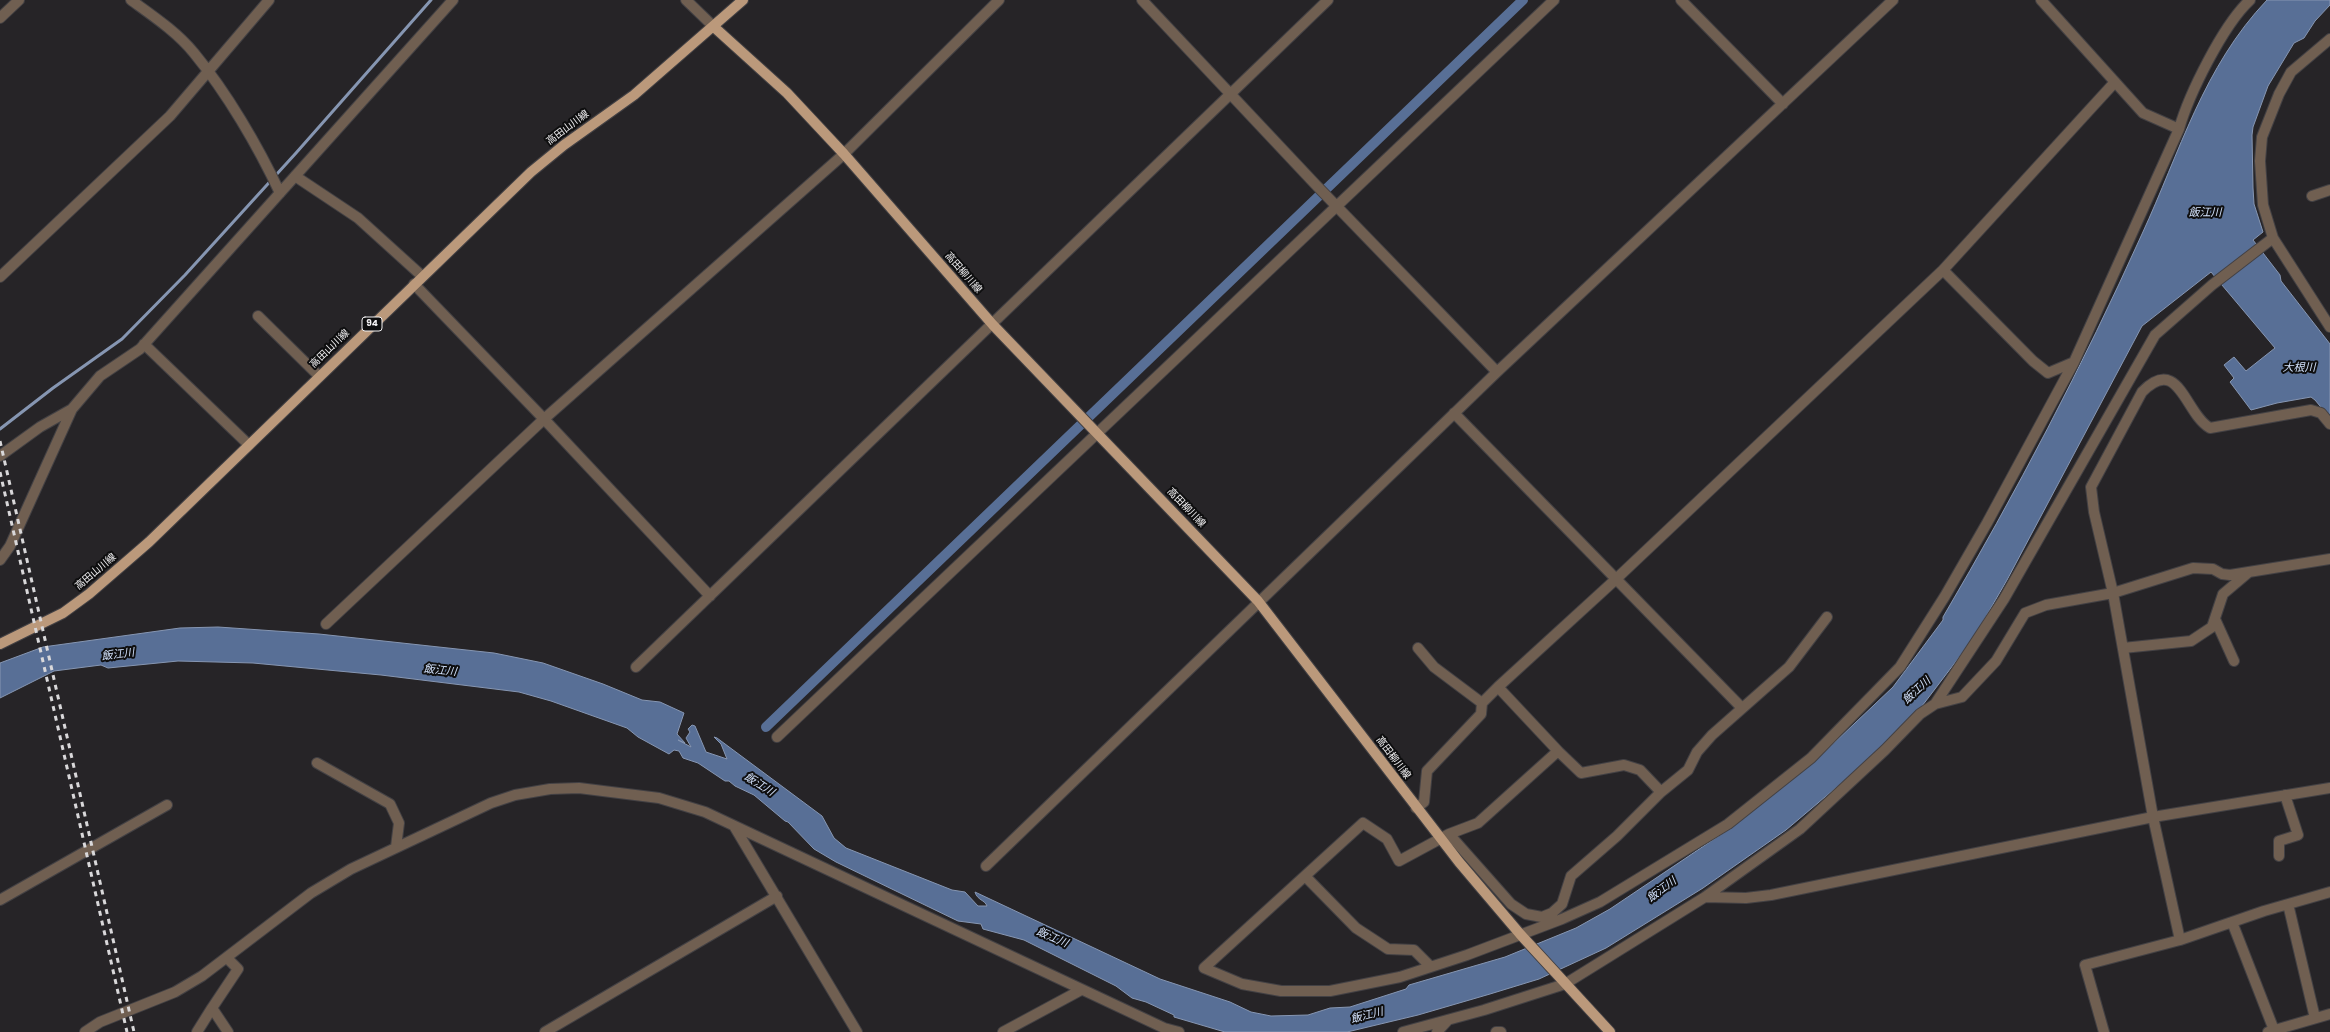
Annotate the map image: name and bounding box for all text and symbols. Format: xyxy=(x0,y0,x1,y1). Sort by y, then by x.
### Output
street label: 高田山川線 xyxy=(544,108,592,148)
water label: 飯江川 xyxy=(2189,206,2221,220)
street label: 高田柳川線 xyxy=(942,250,984,296)
road number: 94 xyxy=(362,317,382,331)
street label: 高田山川線 xyxy=(308,327,352,371)
water label: 大根川 xyxy=(2283,361,2315,375)
street label: 高田柳川線 xyxy=(1164,486,1208,530)
street label: 高田山川線 xyxy=(73,551,119,593)
water label: 飯江川 xyxy=(101,646,135,664)
water label: 飯江川 xyxy=(423,663,457,679)
water label: 飯江川 xyxy=(1900,675,1934,707)
street label: 高田柳川線 xyxy=(1373,734,1413,782)
water label: 飯江川 xyxy=(742,771,776,799)
water label: 飯江川 xyxy=(1645,875,1679,905)
water label: 飯江川 xyxy=(1034,925,1070,951)
water label: 飯江川 xyxy=(1349,1006,1385,1026)

